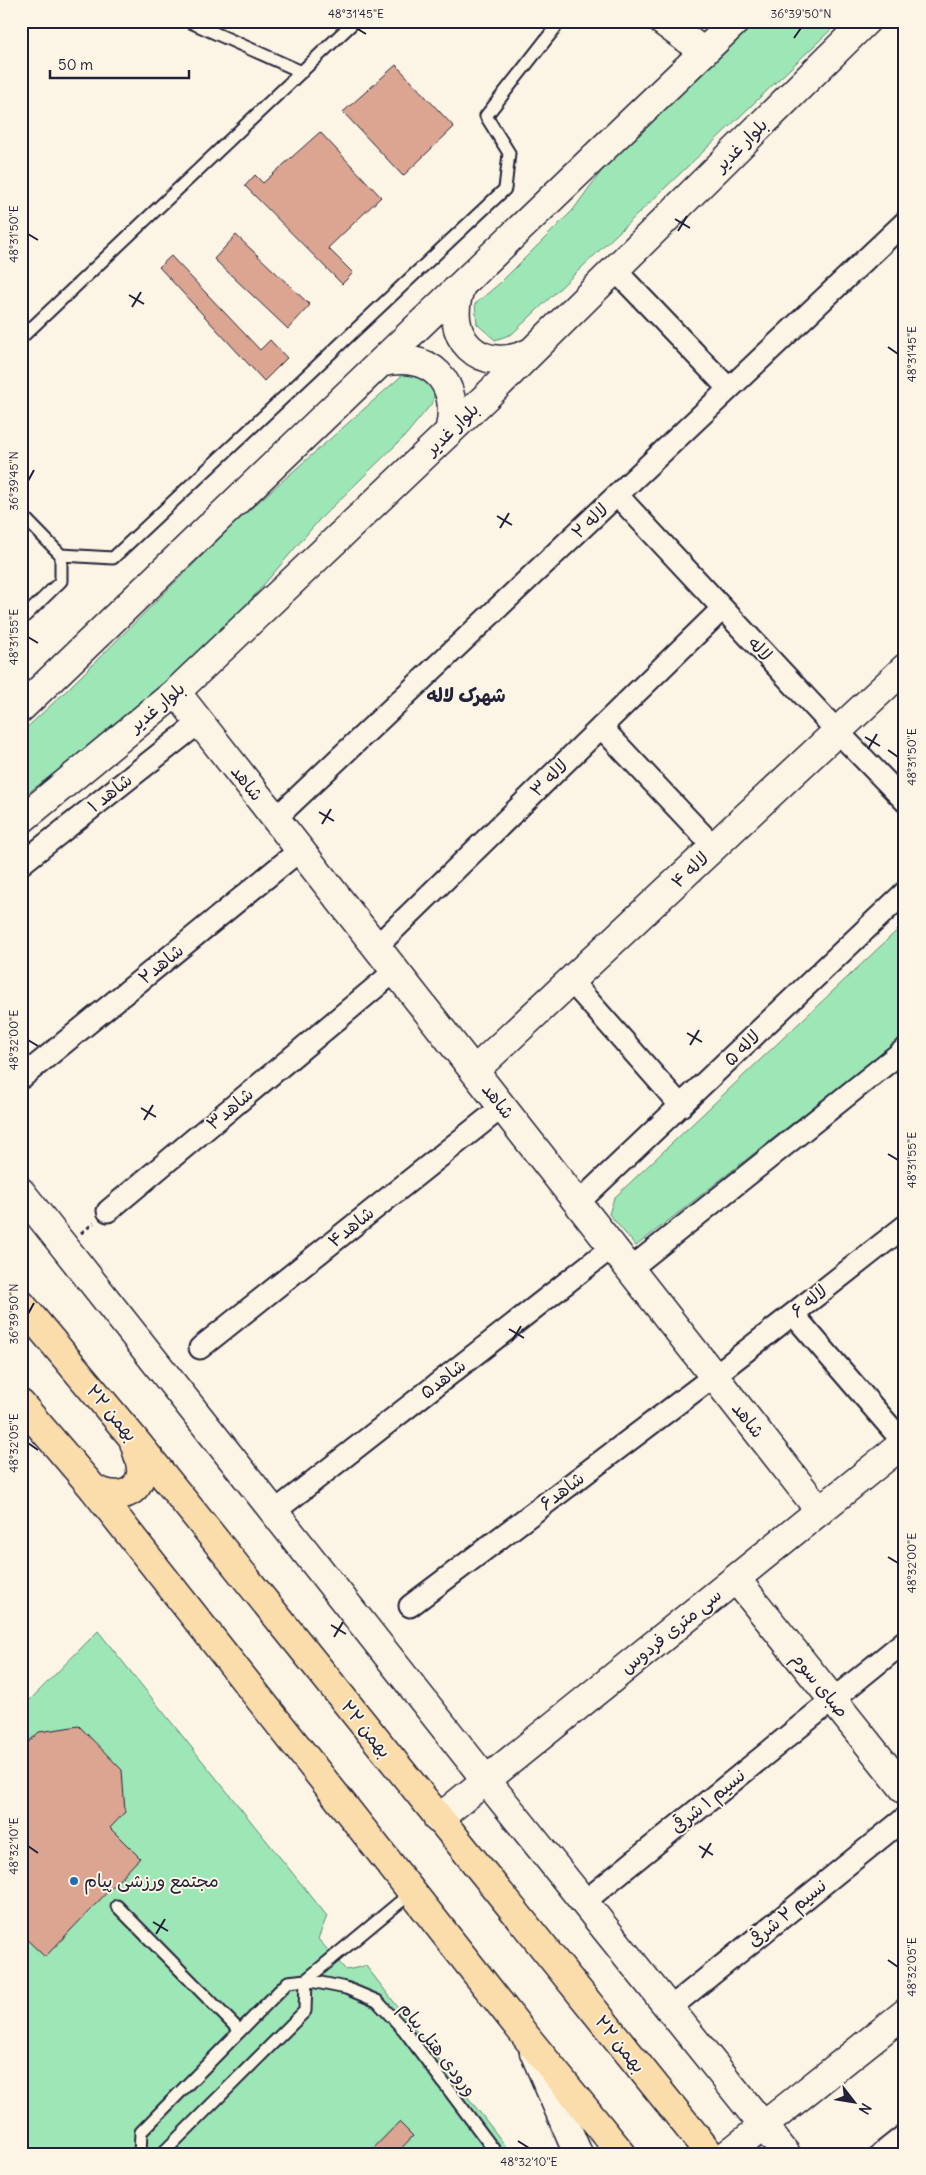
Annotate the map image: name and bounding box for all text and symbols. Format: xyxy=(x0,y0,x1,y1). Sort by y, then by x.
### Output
text: 48°31'45"E xyxy=(328,6,384,21)
text: 36°39'50"N xyxy=(771,6,831,21)
scale bar xyxy=(50,48,189,80)
text: 50 m xyxy=(58,55,93,74)
street label: بلوار غدیر xyxy=(708,113,772,178)
text: 48°31'50"E xyxy=(6,205,21,263)
text: 48°31'45"E xyxy=(904,326,919,382)
street label: بلوار غدیر xyxy=(418,397,483,461)
text: 36°39'45"N xyxy=(6,451,21,511)
street label: لاله ۲ xyxy=(567,498,613,543)
text: 48°31'55"E xyxy=(6,609,21,665)
street label: لاله xyxy=(743,632,777,666)
street label: بلوار غدیر xyxy=(122,677,189,738)
district label: شهرک لاله xyxy=(426,683,506,707)
text: 48°31'50"E xyxy=(904,728,919,786)
street label: لاله ۳ xyxy=(525,754,573,801)
street label: شاهد xyxy=(226,760,269,805)
street label: شاهد ۱ xyxy=(83,768,137,817)
street label: لاله ۴ xyxy=(666,847,713,893)
street label: شاهد۲ xyxy=(133,938,188,989)
text: 48°32'00"E xyxy=(6,1010,21,1070)
street label: لاله ۵ xyxy=(719,1025,765,1071)
street label: شاهد xyxy=(477,1078,520,1123)
street label: شاهد۳ xyxy=(202,1082,258,1135)
text: 48°31'55"E xyxy=(904,1132,919,1188)
street label: شاهد۴ xyxy=(323,1201,379,1252)
street label: لاله ۶ xyxy=(786,1279,832,1322)
text: 36°39'50"N xyxy=(6,1284,21,1344)
street label: شاهد۵ xyxy=(415,1354,470,1404)
street label: ۲۲ بهمن xyxy=(82,1379,143,1446)
street label: شاهد xyxy=(727,1397,770,1442)
text: 48°32'05"E xyxy=(6,1413,21,1473)
street label: شاهد۶ xyxy=(535,1466,589,1515)
text: 48°32'00"E xyxy=(904,1533,919,1593)
street label: سی متری فردوس xyxy=(615,1583,726,1678)
street label: صبای سوم xyxy=(785,1647,854,1724)
street label: ۲۲ بهمن xyxy=(336,1695,397,1762)
street label: نسیم ۱ شرقی xyxy=(666,1763,752,1840)
text: 48°32'10"E xyxy=(6,1817,21,1875)
place label: مجتمع ورزشی پیام xyxy=(84,1869,219,1895)
street label: نسیم ۲ شرقی xyxy=(742,1874,833,1954)
marker: مجتمع ورزشی پیام xyxy=(68,1875,80,1887)
text: 48°32'05"E xyxy=(904,1937,919,1997)
street label: ورودی هتل پیام xyxy=(392,1997,482,2102)
street label: ۲۲ بهمن xyxy=(590,2010,651,2077)
north arrow xyxy=(828,2078,878,2128)
text: N xyxy=(855,2100,875,2117)
text: 48°32'10"E xyxy=(500,2154,558,2169)

